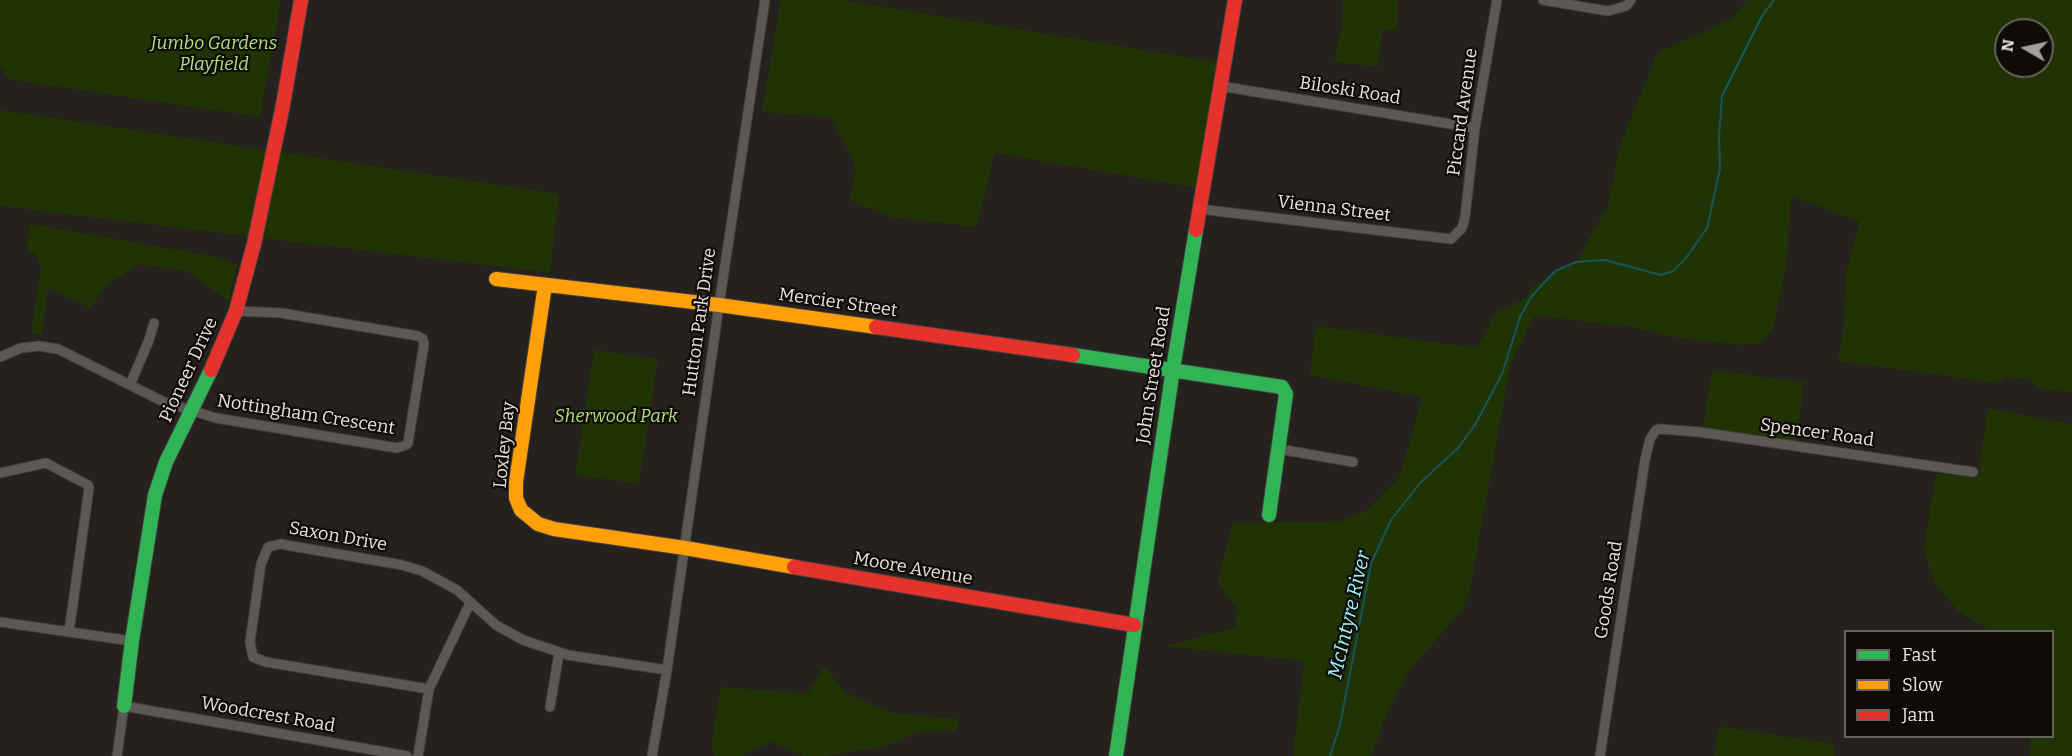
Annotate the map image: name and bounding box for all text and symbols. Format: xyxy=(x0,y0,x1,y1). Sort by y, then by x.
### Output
north arrow xyxy=(1994,18,2054,78)
park label: Jumbo Gardens Playfield xyxy=(151,33,277,76)
text: N xyxy=(1997,38,2018,53)
street label: Piccard Avenue xyxy=(1443,47,1483,177)
street label: Biloski Road xyxy=(1298,72,1402,110)
street label: Vienna Street xyxy=(1276,191,1392,227)
street label: Hutton Park Drive xyxy=(679,246,721,398)
street label: Mercier Street xyxy=(777,284,899,322)
street label: John Street Road xyxy=(1132,305,1176,445)
street label: Pioneer Drive xyxy=(155,314,223,426)
street label: Nottingham Crescent xyxy=(216,390,396,440)
street label: Loxley Bay xyxy=(490,401,520,489)
park label: Sherwood Park xyxy=(554,406,678,428)
street label: Spencer Road xyxy=(1759,414,1875,452)
street label: Saxon Drive xyxy=(287,518,389,556)
street label: Goods Road xyxy=(1591,539,1627,641)
street label: Moore Avenue xyxy=(852,548,974,590)
water label: McIntyre River xyxy=(1324,549,1376,681)
legend xyxy=(1844,630,2054,738)
text: Fast xyxy=(1902,644,1937,666)
text: Slow xyxy=(1902,674,1942,696)
street label: Woodcrest Road xyxy=(199,693,337,737)
text: Jam xyxy=(1902,704,1935,726)

